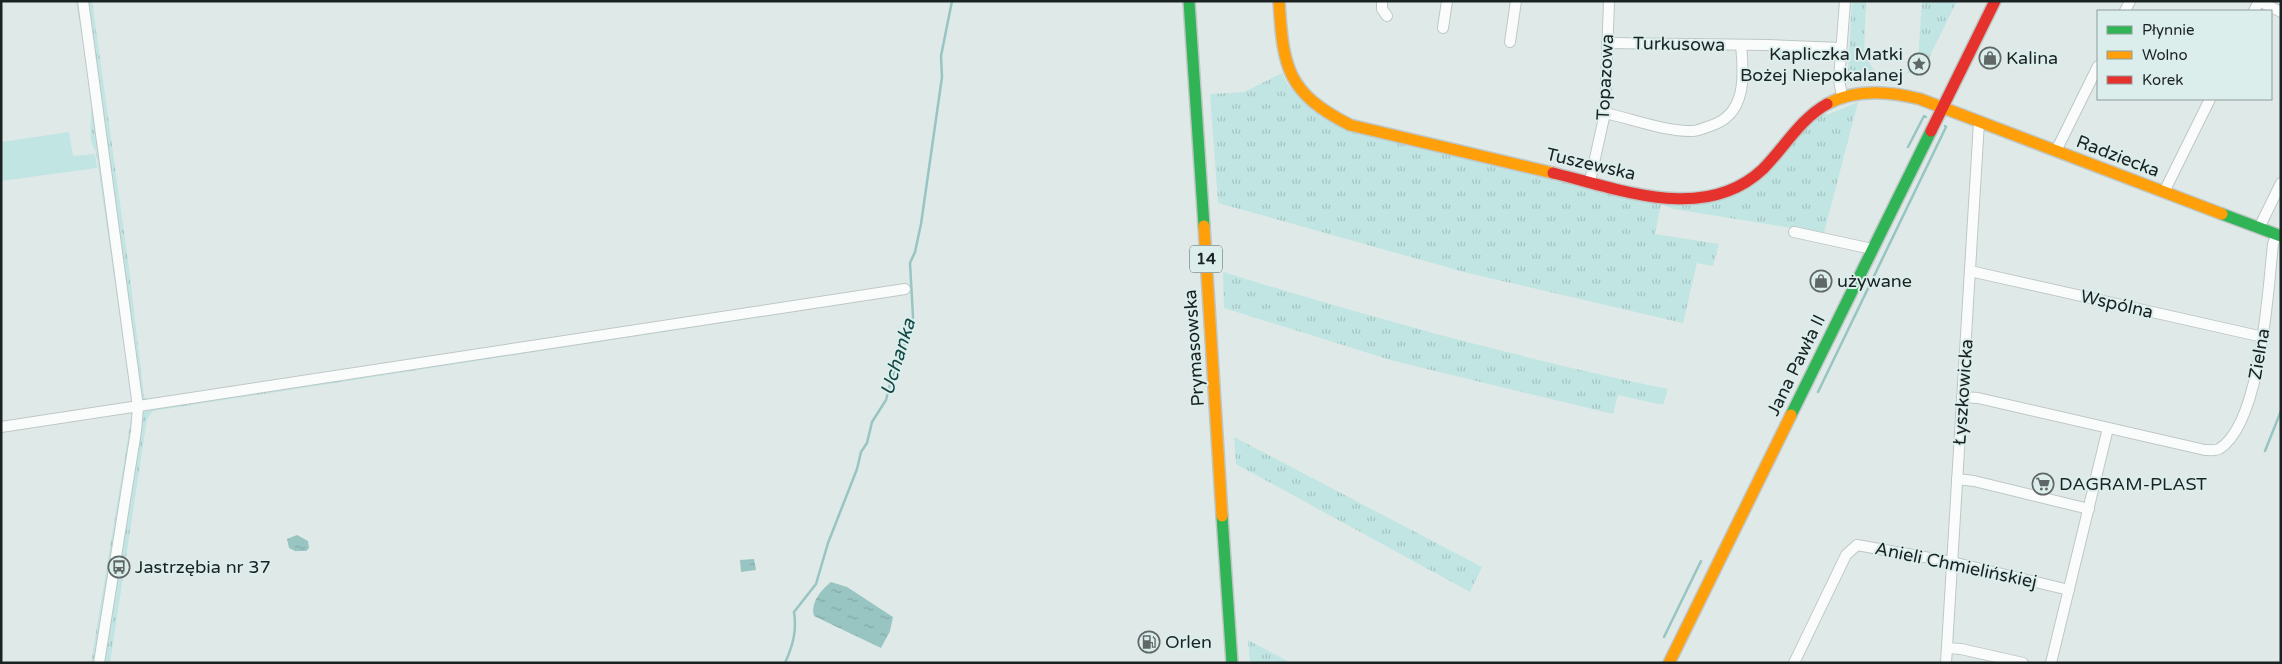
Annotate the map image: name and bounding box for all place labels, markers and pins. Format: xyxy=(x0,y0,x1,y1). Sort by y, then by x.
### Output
place label: Kapliczka Matki Bożej Niepokalanej xyxy=(1740,43,1903,86)
shop icon: Kalina xyxy=(1978,46,2002,70)
place label: Kalina xyxy=(2006,47,2058,69)
place icon: Kapliczka Matki Bożej Niepokalanej xyxy=(1907,52,1931,76)
shop icon: używane xyxy=(1809,269,1833,293)
place label: używane xyxy=(1837,270,1912,292)
supermarket icon: DAGRAM-PLAST xyxy=(2031,472,2055,496)
place label: DAGRAM-PLAST xyxy=(2059,473,2207,495)
bus stop icon: Jastrzębia nr 37 xyxy=(107,555,131,579)
place label: Jastrzębia nr 37 xyxy=(135,556,271,578)
fuel station icon: Orlen xyxy=(1137,630,1161,654)
place label: Orlen xyxy=(1165,631,1212,653)

